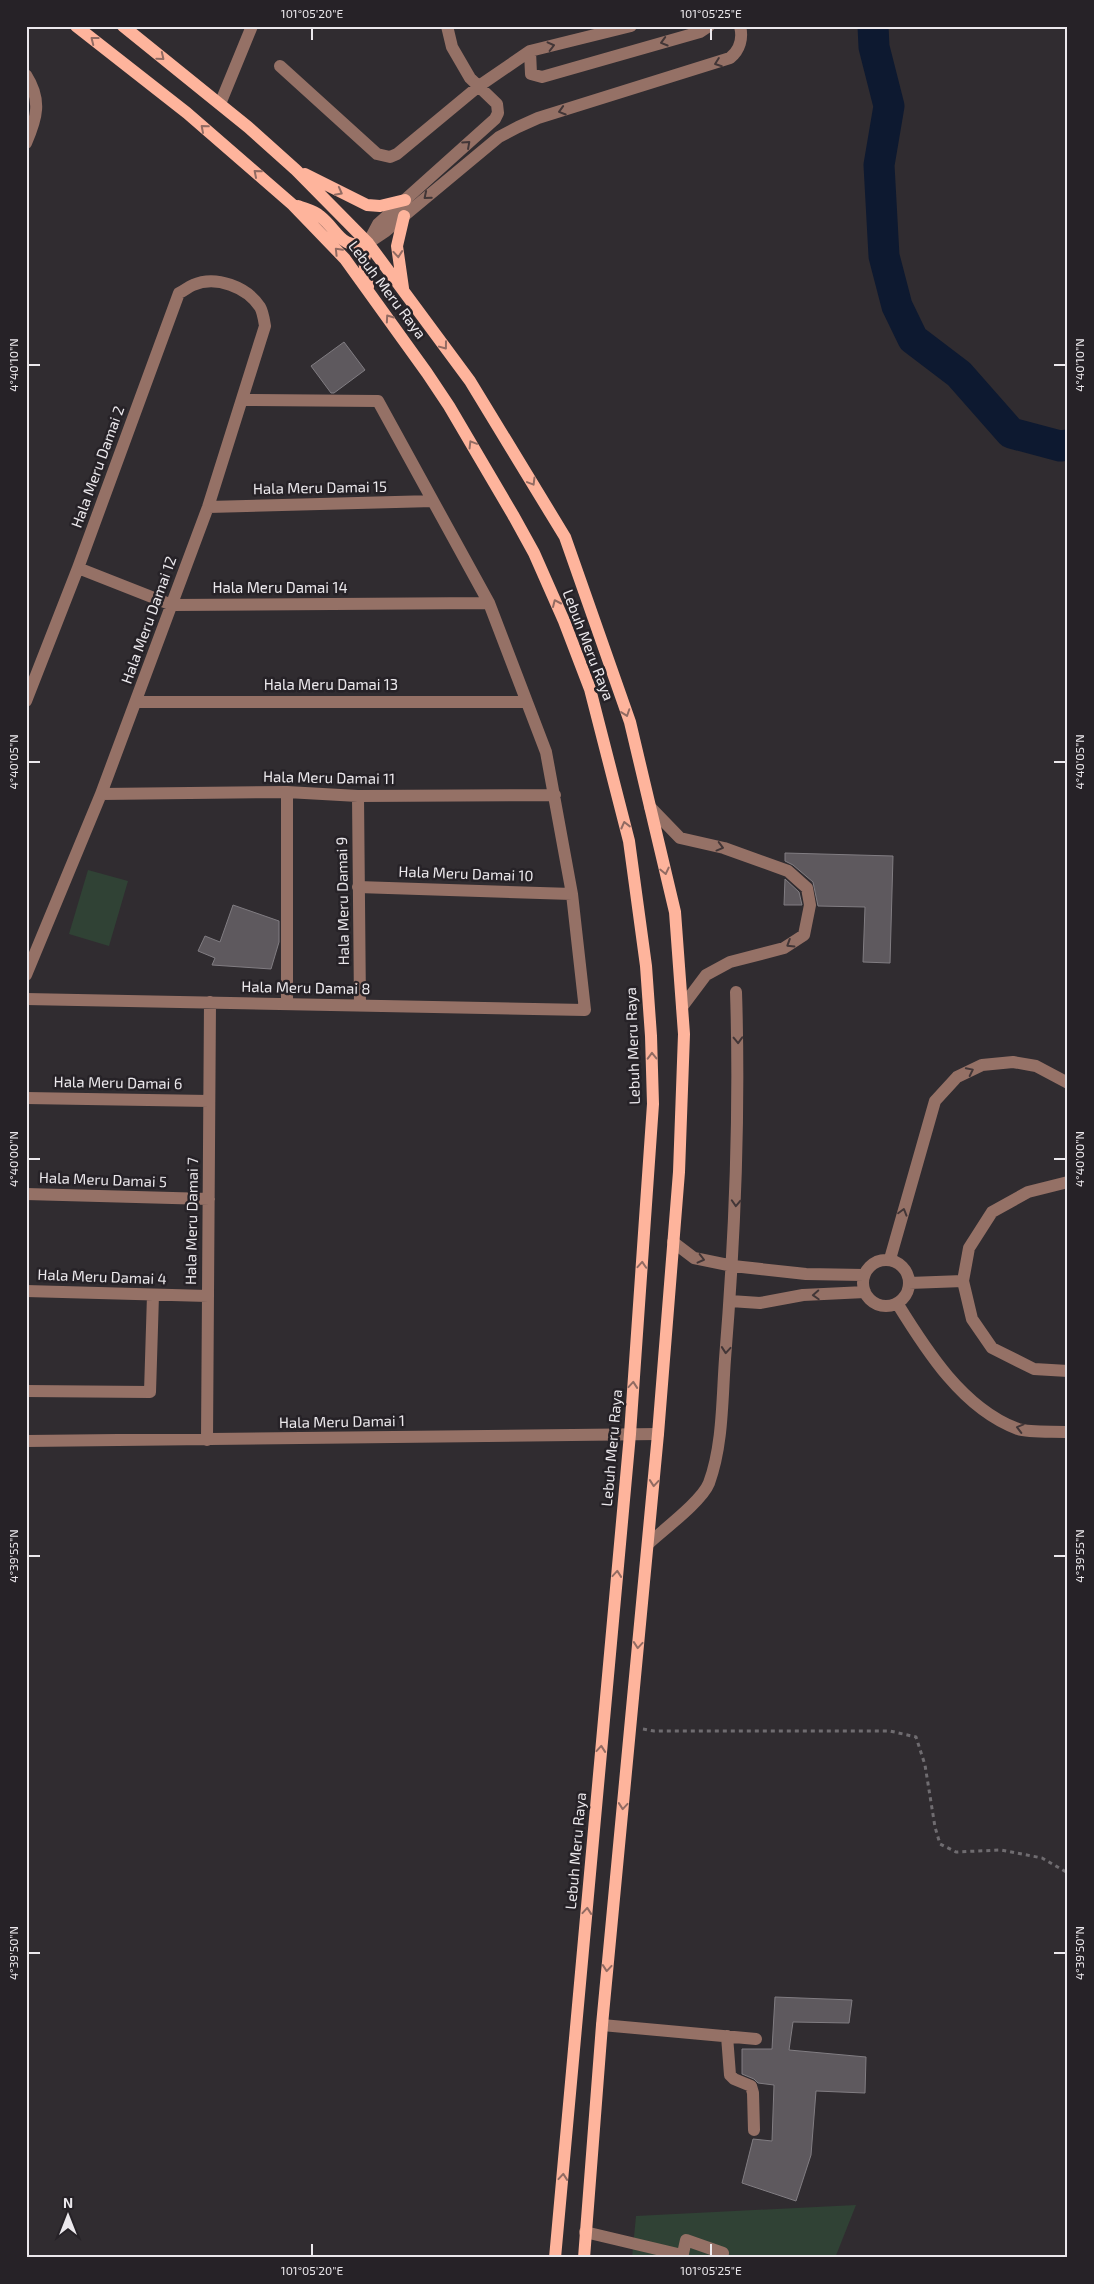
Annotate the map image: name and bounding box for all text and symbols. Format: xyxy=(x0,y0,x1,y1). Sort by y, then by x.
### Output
text: 101°05'20"E xyxy=(281,6,343,20)
text: 101°05'25"E xyxy=(680,6,742,20)
one-way arrow xyxy=(90,37,99,46)
one-way arrow xyxy=(661,37,669,47)
one-way arrow xyxy=(547,41,556,52)
one-way arrow xyxy=(155,51,164,59)
one-way arrow xyxy=(714,57,723,67)
one-way arrow xyxy=(559,105,567,115)
one-way arrow xyxy=(200,124,209,133)
one-way arrow xyxy=(462,140,471,149)
one-way arrow xyxy=(254,171,263,179)
one-way arrow xyxy=(334,185,343,195)
one-way arrow xyxy=(424,191,433,199)
street label: Lebuh Meru Raya xyxy=(345,237,430,342)
one-way arrow xyxy=(335,248,344,257)
one-way arrow xyxy=(392,251,403,259)
one-way arrow xyxy=(386,315,395,324)
text: 4°40'10"N xyxy=(6,338,20,392)
text: 4°40'10"N xyxy=(1072,338,1086,392)
one-way arrow xyxy=(438,340,447,350)
street label: Hala Meru Damai 2 xyxy=(67,403,127,530)
one-way arrow xyxy=(469,441,479,450)
street label: Hala Meru Damai 15 xyxy=(253,477,387,497)
one-way arrow xyxy=(526,477,535,486)
street label: Hala Meru Damai 12 xyxy=(117,553,180,686)
street label: Hala Meru Damai 14 xyxy=(212,578,348,596)
street label: Lebuh Meru Raya xyxy=(559,587,618,703)
one-way arrow xyxy=(552,599,563,608)
street label: Hala Meru Damai 13 xyxy=(264,675,398,693)
one-way arrow xyxy=(621,708,631,717)
text: 4°40'05"N xyxy=(6,734,20,790)
text: 4°40'05"N xyxy=(1072,734,1086,790)
street label: Hala Meru Damai 11 xyxy=(263,767,395,787)
one-way arrow xyxy=(620,821,631,830)
street label: Hala Meru Damai 9 xyxy=(332,837,352,965)
one-way arrow xyxy=(715,842,723,852)
street label: Hala Meru Damai 10 xyxy=(398,862,534,884)
one-way arrow xyxy=(659,866,670,875)
one-way arrow xyxy=(786,937,795,947)
street label: Hala Meru Damai 8 xyxy=(241,977,371,997)
street label: Lebuh Meru Raya xyxy=(621,987,643,1105)
one-way arrow xyxy=(733,1037,743,1045)
one-way arrow xyxy=(647,1051,657,1059)
one-way arrow xyxy=(965,1067,974,1077)
street label: Hala Meru Damai 6 xyxy=(54,1072,182,1092)
text: 4°40'00"N xyxy=(6,1131,20,1187)
text: 4°40'00"N xyxy=(1072,1131,1086,1187)
street label: Hala Meru Damai 7 xyxy=(181,1157,201,1285)
street label: Hala Meru Damai 5 xyxy=(39,1168,167,1190)
one-way arrow xyxy=(730,1199,741,1207)
one-way arrow xyxy=(898,1209,908,1217)
one-way arrow xyxy=(696,1253,705,1264)
one-way arrow xyxy=(637,1260,648,1268)
street label: Hala Meru Damai 4 xyxy=(37,1265,167,1287)
one-way arrow xyxy=(812,1289,820,1300)
one-way arrow xyxy=(720,1346,731,1354)
one-way arrow xyxy=(628,1381,639,1389)
street label: Lebuh Meru Raya xyxy=(597,1389,625,1507)
street label: Hala Meru Damai 1 xyxy=(279,1411,405,1431)
one-way arrow xyxy=(1016,1423,1024,1433)
one-way arrow xyxy=(648,1479,659,1487)
text: 4°39'55"N xyxy=(6,1529,20,1583)
text: 4°39'55"N xyxy=(1072,1529,1086,1583)
one-way arrow xyxy=(611,1570,622,1578)
one-way arrow xyxy=(633,1641,644,1649)
one-way arrow xyxy=(596,1744,607,1752)
street label: Lebuh Meru Raya xyxy=(561,1792,589,1910)
one-way arrow xyxy=(618,1803,629,1811)
one-way arrow xyxy=(581,1906,592,1914)
text: 4°39'50"N xyxy=(6,1926,20,1980)
text: 4°39'50"N xyxy=(1072,1926,1086,1980)
one-way arrow xyxy=(602,1964,613,1972)
one-way arrow xyxy=(557,2173,568,2181)
north arrow xyxy=(42,2192,92,2242)
text: N xyxy=(63,2194,73,2211)
text: 101°05'20"E xyxy=(281,2263,343,2277)
text: 101°05'25"E xyxy=(680,2263,742,2277)

